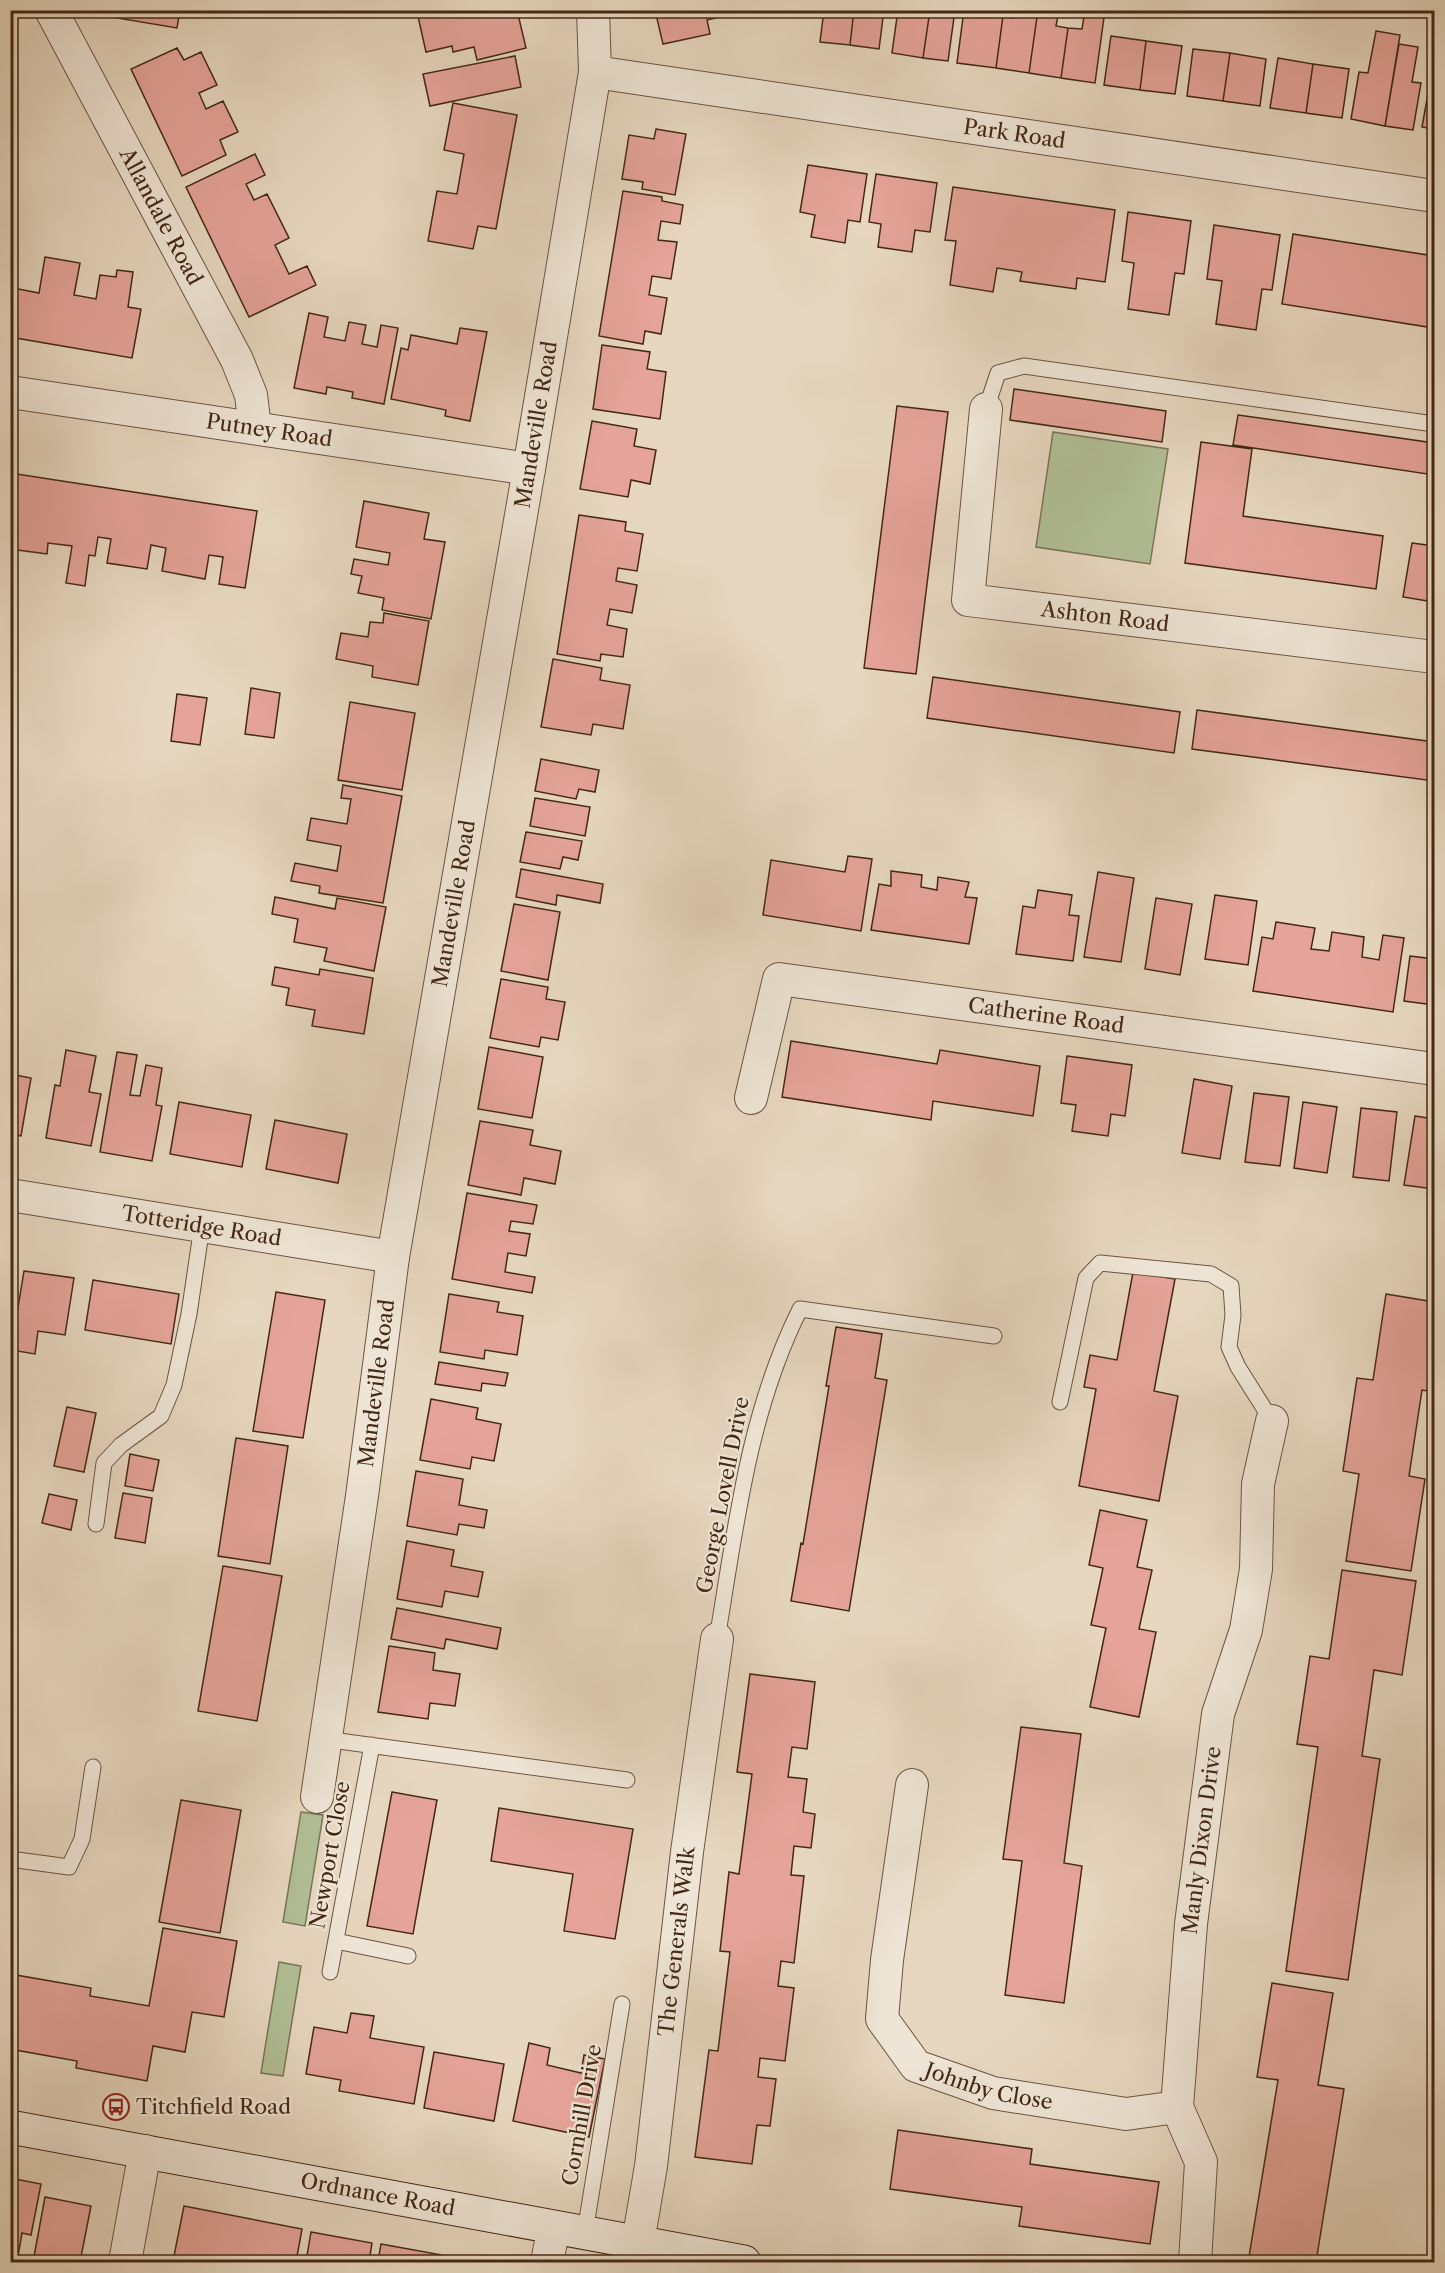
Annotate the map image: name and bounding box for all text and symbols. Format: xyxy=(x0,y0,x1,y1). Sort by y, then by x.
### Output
street label: Park Road xyxy=(962,114,1067,153)
street label: Allandale Road xyxy=(114,143,208,289)
street label: Mandeville Road xyxy=(509,339,562,510)
street label: Putney Road xyxy=(204,408,334,452)
street label: Ashton Road xyxy=(1039,596,1171,637)
street label: Mandeville Road xyxy=(427,818,480,989)
street label: Catherine Road xyxy=(967,992,1126,1038)
street label: Totteridge Road xyxy=(120,1200,284,1251)
street label: Mandeville Road xyxy=(353,1298,399,1469)
street label: George Lovell Drive xyxy=(691,1394,754,1595)
street label: Manly Dixon Drive xyxy=(1177,1745,1226,1936)
street label: Newport Close xyxy=(304,1779,355,1931)
street label: The Generals Walk xyxy=(653,1845,700,2038)
street label: Cornhill Drive xyxy=(557,2042,606,2188)
street label: Johnby Close xyxy=(919,2056,1054,2114)
bus stop icon: Titchfield Road xyxy=(101,2092,131,2122)
place label: Titchfield Road xyxy=(136,2094,291,2119)
street label: Ordnance Road xyxy=(299,2168,457,2221)

